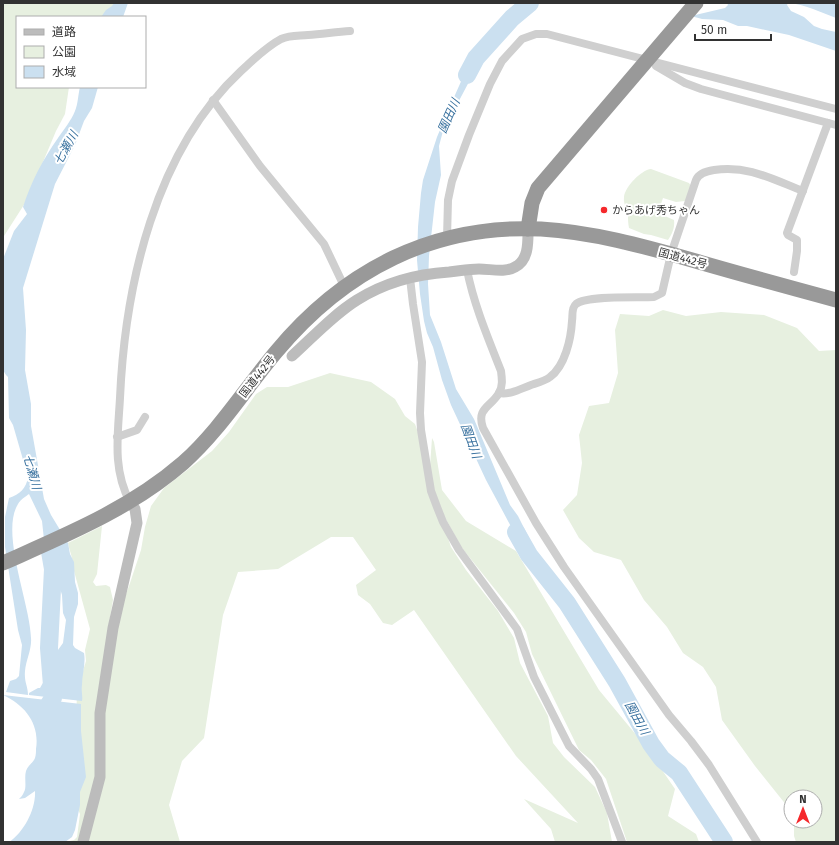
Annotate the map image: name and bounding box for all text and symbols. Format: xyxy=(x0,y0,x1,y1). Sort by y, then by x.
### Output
legend xyxy=(16,16,146,88)
scale bar xyxy=(695,16,771,42)
text: 50 m xyxy=(701,23,727,37)
text: 道路 xyxy=(52,25,76,39)
text: 公園 xyxy=(52,45,76,59)
text: 水域 xyxy=(52,65,76,79)
water label: 園田川 xyxy=(435,95,464,135)
water label: 七瀬川 xyxy=(51,127,82,167)
place label: からあげ秀ちゃん xyxy=(612,204,700,217)
marker: からあげ秀ちゃん xyxy=(599,205,609,215)
street label: 国道442号 xyxy=(657,246,709,271)
street label: 国道442号 xyxy=(237,353,278,400)
water label: 園田川 xyxy=(458,422,484,462)
water label: 七瀬川 xyxy=(20,453,44,493)
water label: 園田川 xyxy=(622,699,653,739)
north arrow xyxy=(783,789,823,829)
text: N xyxy=(799,793,807,806)

